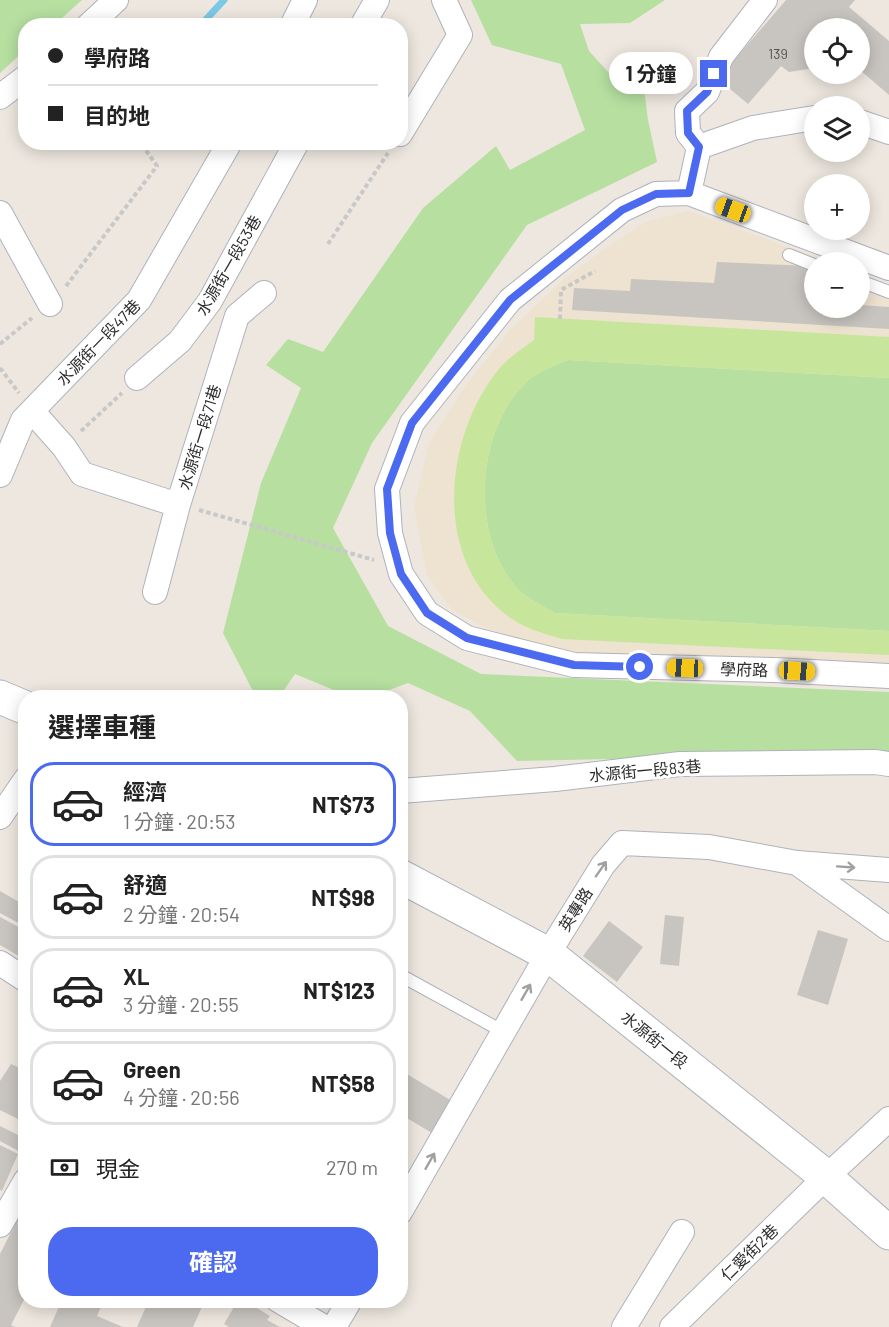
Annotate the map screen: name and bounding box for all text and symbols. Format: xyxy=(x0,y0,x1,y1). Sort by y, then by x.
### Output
map controls xyxy=(804,18,870,318)
button: locate xyxy=(804,18,870,84)
text: 學府路 xyxy=(84,44,150,70)
house number: 139 xyxy=(768,45,788,62)
callout: 1 分鐘 xyxy=(609,53,693,95)
route end xyxy=(700,60,727,87)
text: 1 分鐘 xyxy=(625,61,677,85)
button: layers xyxy=(804,96,870,162)
text: 目的地 xyxy=(84,102,150,128)
button: + xyxy=(804,174,870,240)
car xyxy=(713,195,753,225)
street label: 水源街一段53巷 xyxy=(192,212,264,318)
button: − xyxy=(804,252,870,318)
street label: 水源街一段47巷 xyxy=(52,295,144,389)
street label: 水源街一段71巷 xyxy=(174,382,224,492)
route start xyxy=(626,653,653,680)
car xyxy=(667,658,703,678)
street label: 學府路 xyxy=(720,659,768,679)
car xyxy=(779,661,815,681)
text: 選擇車種 xyxy=(48,710,156,742)
street label: 水源街一段83巷 xyxy=(588,756,702,784)
icon: car xyxy=(51,777,105,831)
text: 經濟 xyxy=(123,778,167,804)
text: NT$73 xyxy=(312,791,375,817)
text: 1 分鐘 · 20:53 xyxy=(123,809,236,833)
one-way arrow xyxy=(595,861,607,877)
one-way arrow xyxy=(835,862,855,873)
icon: car xyxy=(51,870,105,924)
text: 舒適 xyxy=(123,871,167,897)
text: NT$98 xyxy=(311,884,375,910)
street label: 英專路 xyxy=(554,884,596,934)
text: 2 分鐘 · 20:54 xyxy=(123,902,240,926)
icon: car xyxy=(51,963,105,1017)
text: XL xyxy=(123,963,149,989)
text: NT$123 xyxy=(303,977,375,1003)
one-way arrow xyxy=(521,984,533,1001)
text: 3 分鐘 · 20:55 xyxy=(123,992,239,1016)
street label: 水源街一段 xyxy=(618,1006,692,1072)
icon: car xyxy=(51,1056,105,1110)
text: Green xyxy=(123,1056,181,1082)
text: NT$58 xyxy=(311,1070,375,1096)
text: 4 分鐘 · 20:56 xyxy=(123,1085,240,1109)
icon: cash xyxy=(48,1151,81,1184)
one-way arrow xyxy=(424,1153,436,1170)
text: 現金 xyxy=(96,1155,140,1181)
text: 270 m xyxy=(326,1155,378,1179)
street label: 仁愛街2巷 xyxy=(716,1220,782,1284)
button: 確認 xyxy=(48,1227,378,1296)

